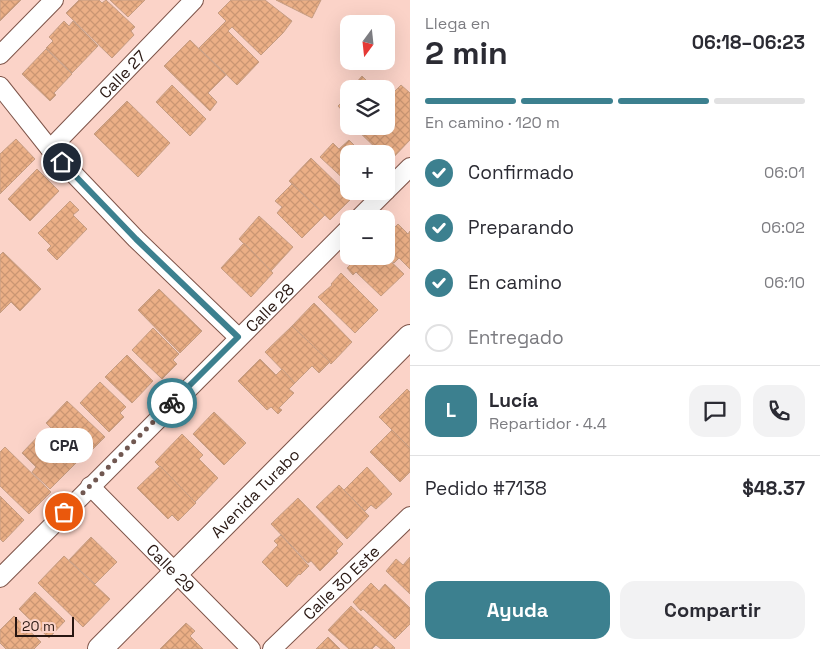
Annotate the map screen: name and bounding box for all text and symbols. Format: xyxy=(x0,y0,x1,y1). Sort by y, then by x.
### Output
text: Llega en xyxy=(425,13,490,34)
north arrow xyxy=(340,15,395,70)
map controls xyxy=(340,15,395,265)
text: 06:18–06:23 xyxy=(692,30,805,55)
text: 2 min xyxy=(425,33,508,73)
street label: Calle 27 xyxy=(94,46,150,103)
button: layers xyxy=(340,80,395,135)
text: En camino · 120 m xyxy=(425,112,560,133)
pin xyxy=(41,141,83,183)
button: + xyxy=(340,145,395,200)
icon: home xyxy=(48,148,76,176)
icon: check xyxy=(425,159,453,187)
text: Confirmado xyxy=(468,160,574,185)
text: 06:01 xyxy=(764,162,805,183)
button: − xyxy=(340,210,395,265)
icon: check xyxy=(425,214,453,242)
text: Preparando xyxy=(468,215,574,240)
text: 06:02 xyxy=(761,217,805,238)
icon: check xyxy=(425,269,453,297)
text: En camino xyxy=(468,270,562,295)
text: 06:10 xyxy=(764,272,805,293)
street label: Calle 28 xyxy=(241,279,299,336)
text: Entregado xyxy=(468,325,564,350)
courier xyxy=(147,378,197,428)
button: chat xyxy=(689,385,741,437)
button: phone xyxy=(753,385,805,437)
text: Lucía xyxy=(489,388,538,413)
icon: bike xyxy=(158,389,186,417)
text: L xyxy=(446,398,456,423)
text: Repartidor · 4.4 xyxy=(489,413,607,434)
callout: CPA xyxy=(35,427,93,462)
text: CPA xyxy=(49,435,79,456)
street label: Avenida Turabo xyxy=(206,444,304,542)
text: Pedido #7138 xyxy=(425,476,547,501)
text: $48.37 xyxy=(742,476,805,501)
pin xyxy=(43,491,85,533)
icon: bag xyxy=(50,498,78,526)
street label: Calle 29 xyxy=(142,539,199,597)
street label: Calle 30 Este xyxy=(298,541,384,624)
button: Ayuda xyxy=(425,581,610,639)
button: Compartir xyxy=(620,581,805,639)
scale bar xyxy=(15,614,74,637)
text: 20 m xyxy=(22,617,55,635)

